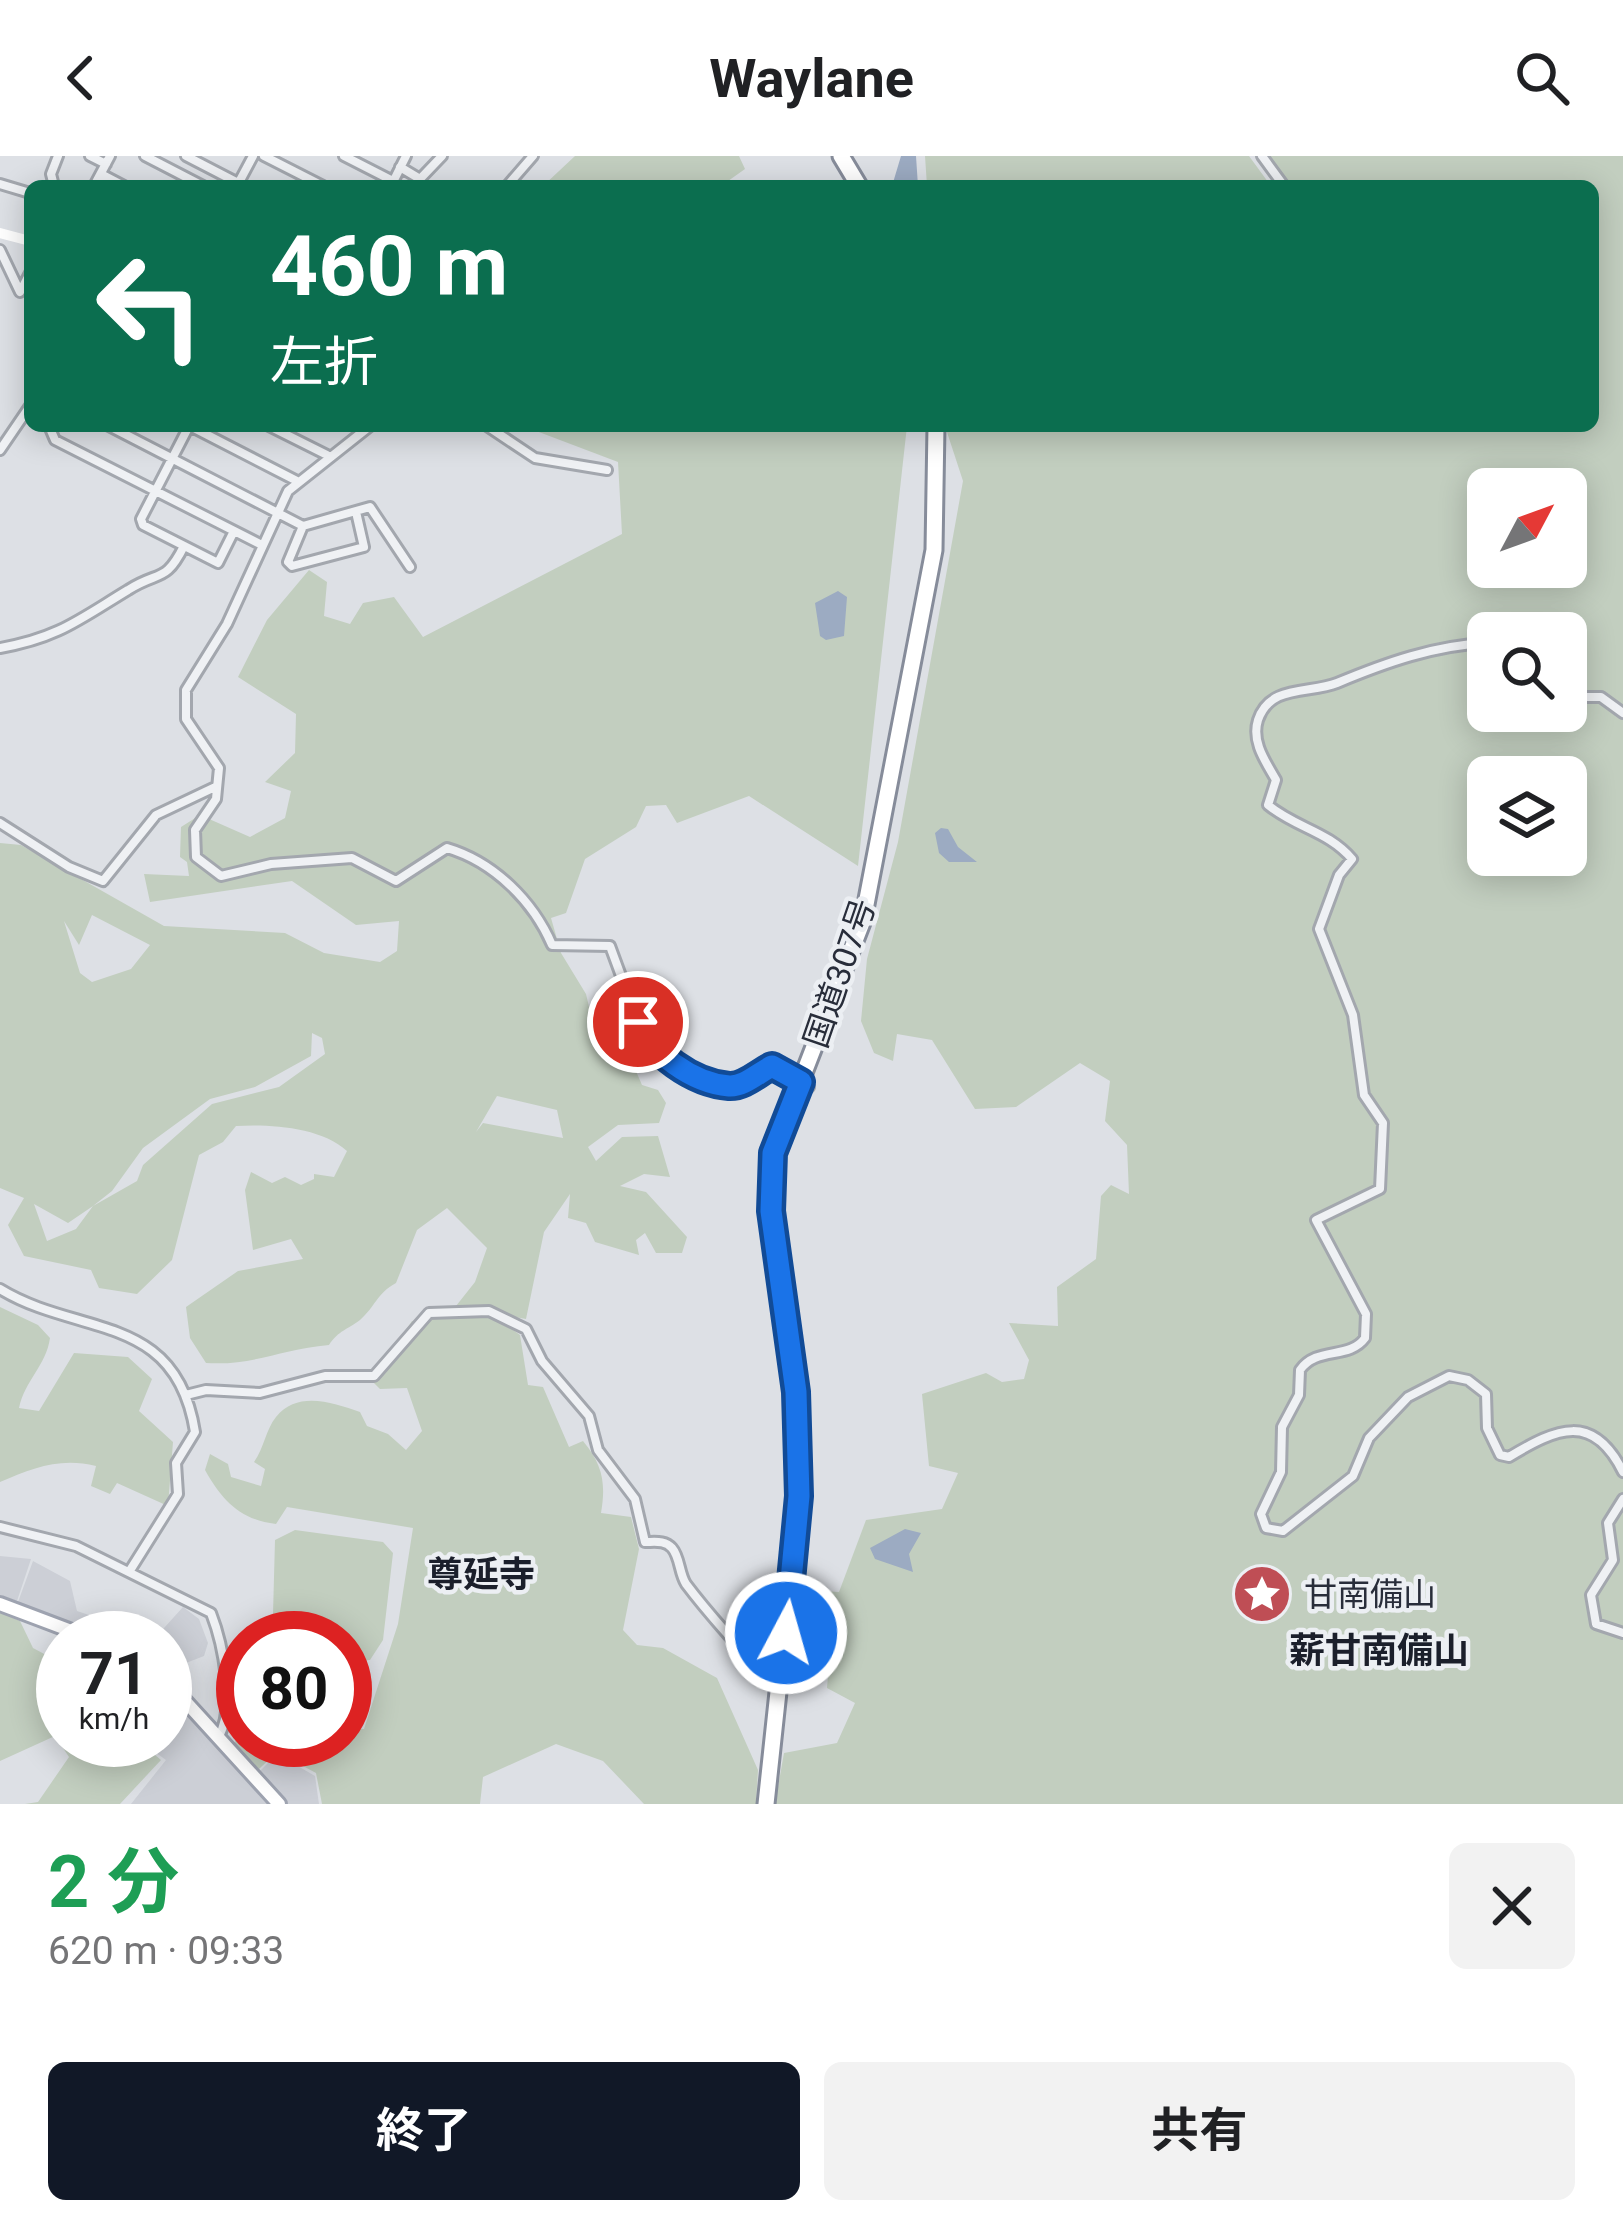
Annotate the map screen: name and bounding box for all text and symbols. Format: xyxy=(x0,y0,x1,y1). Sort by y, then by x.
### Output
icon: back xyxy=(48,45,114,111)
icon: search xyxy=(1509,45,1575,111)
text: Waylane xyxy=(709,47,914,110)
text: 460 m xyxy=(270,217,508,316)
icon: left xyxy=(72,228,228,384)
text: 左折 xyxy=(270,331,378,394)
north arrow xyxy=(1467,468,1587,588)
map controls xyxy=(1467,468,1587,876)
button: search xyxy=(1467,612,1587,732)
button: layers xyxy=(1467,756,1587,876)
street label: 国道307号 xyxy=(796,894,883,1053)
pin xyxy=(587,971,689,1073)
icon: arrive xyxy=(605,989,671,1055)
district label: 尊延寺 xyxy=(427,1554,535,1596)
place icon: 甘南備山 xyxy=(1231,1563,1293,1625)
position arrow xyxy=(723,1570,849,1696)
place label: 甘南備山 xyxy=(1304,1575,1436,1614)
speed limit sign: 80 xyxy=(216,1611,372,1767)
district label: 薪甘南備山 xyxy=(1289,1630,1469,1672)
text: 71 xyxy=(80,1638,148,1709)
text: km/h xyxy=(79,1701,149,1736)
text: 2 分 xyxy=(48,1840,179,1925)
button: close xyxy=(1449,1843,1575,1969)
text: 620 m · 09:33 xyxy=(48,1928,284,1974)
button: 終了 xyxy=(48,2062,800,2200)
button: 共有 xyxy=(824,2062,1575,2200)

